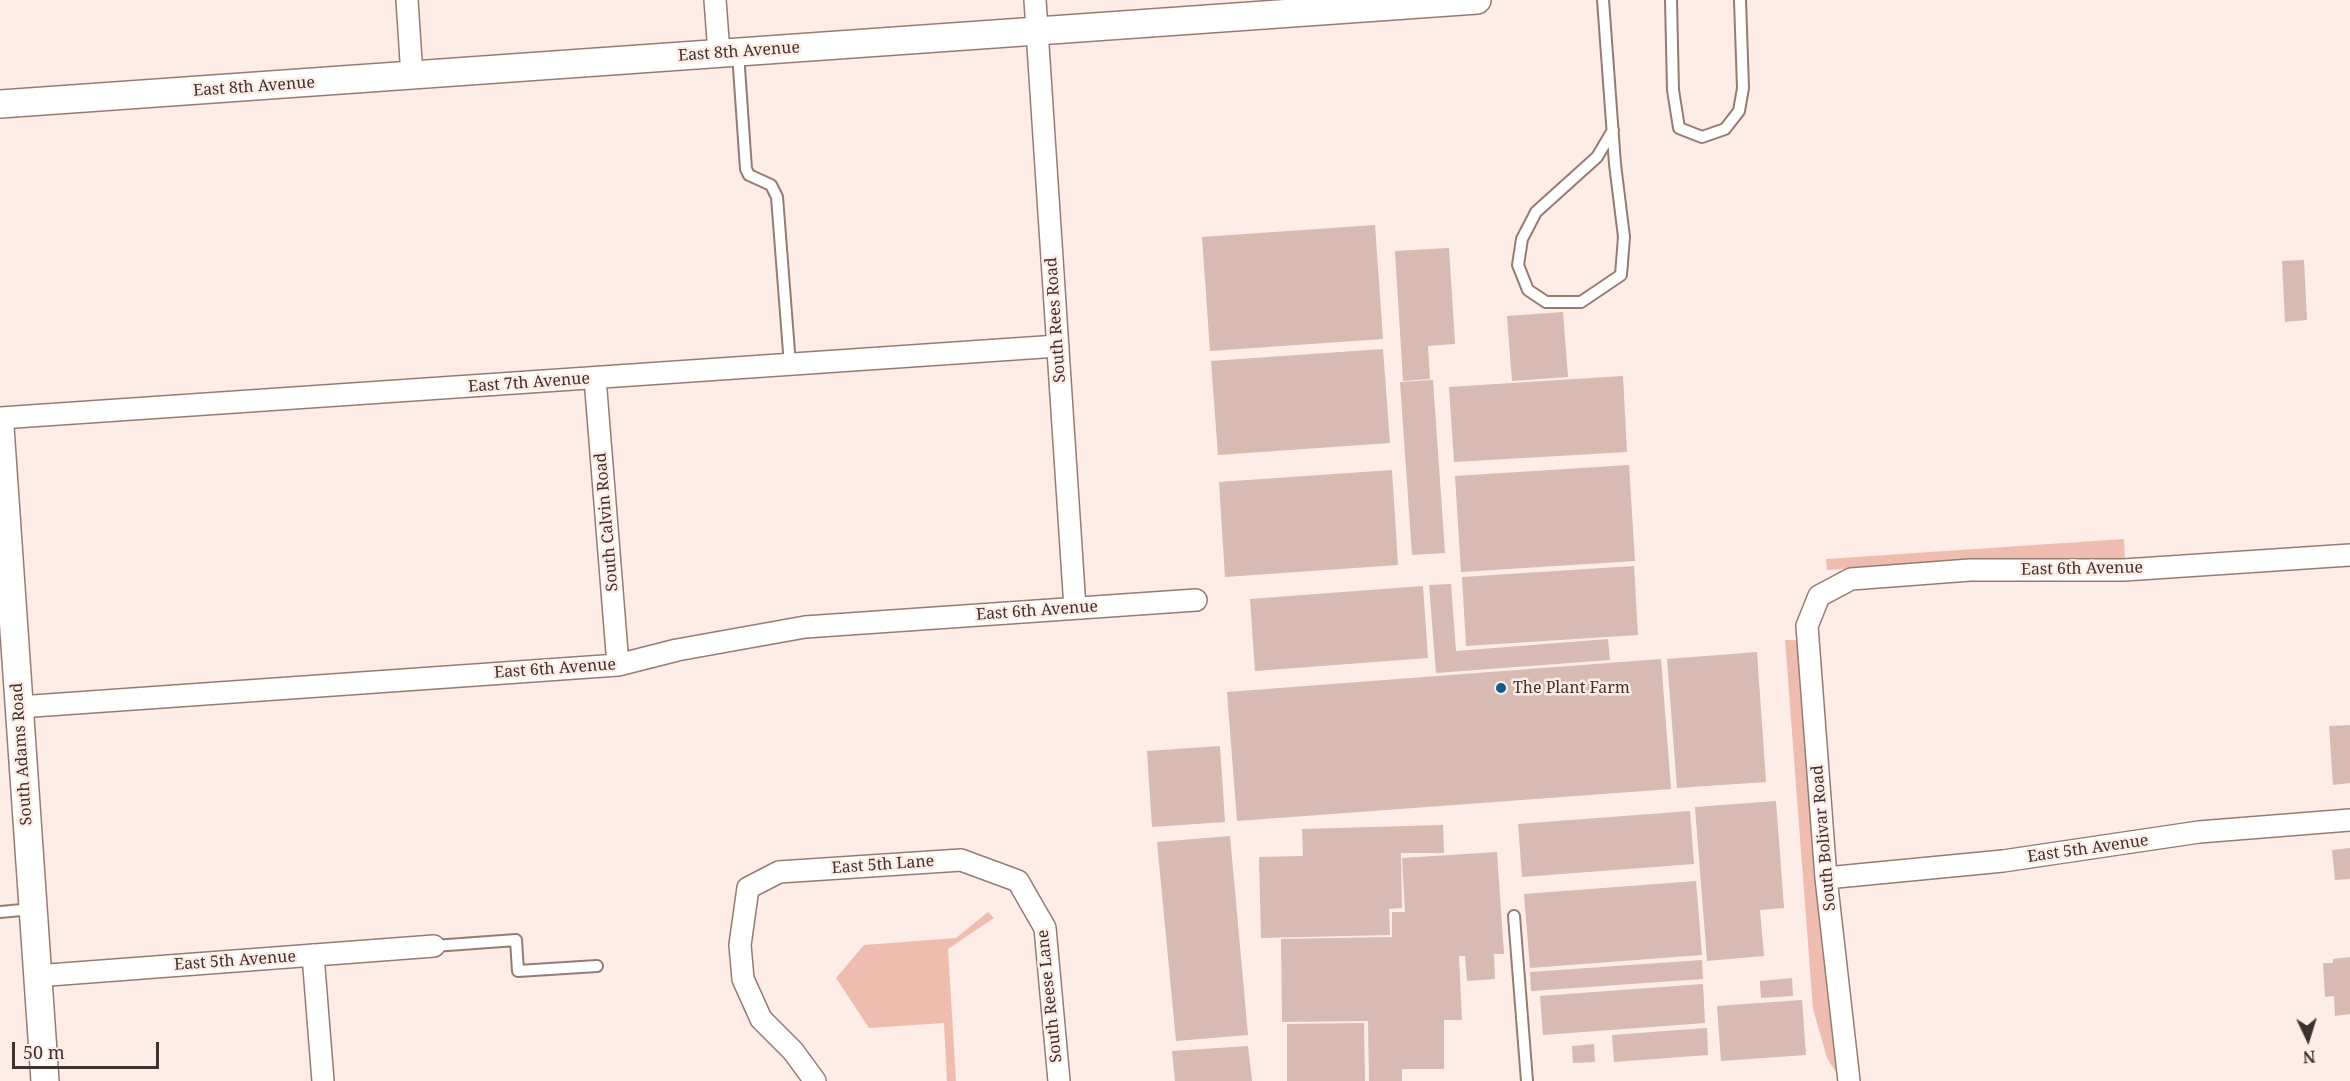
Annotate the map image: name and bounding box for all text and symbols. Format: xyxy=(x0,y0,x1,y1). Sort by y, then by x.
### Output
street label: East 8th Avenue xyxy=(677,38,801,66)
street label: East 8th Avenue xyxy=(192,73,316,101)
street label: South Rees Road xyxy=(1042,257,1070,383)
street label: East 7th Avenue xyxy=(467,369,591,397)
street label: South Calvin Road xyxy=(591,452,623,592)
street label: East 6th Avenue xyxy=(2021,558,2143,580)
street label: East 6th Avenue xyxy=(975,597,1099,625)
street label: East 6th Avenue xyxy=(493,655,617,683)
place label: The Plant Farm xyxy=(1513,678,1630,698)
marker: The Plant Farm xyxy=(1494,681,1508,695)
street label: South Adams Road xyxy=(7,682,37,826)
street label: South Bolivar Road xyxy=(1808,764,1840,912)
street label: East 5th Avenue xyxy=(2026,831,2150,867)
street label: East 5th Lane xyxy=(831,852,935,878)
street label: South Reese Lane xyxy=(1033,929,1067,1063)
street label: East 5th Avenue xyxy=(173,947,297,975)
north arrow xyxy=(2278,1009,2338,1069)
scale bar xyxy=(15,1030,162,1068)
text: 50 m xyxy=(23,1040,65,1064)
text: N xyxy=(2302,1046,2316,1068)

